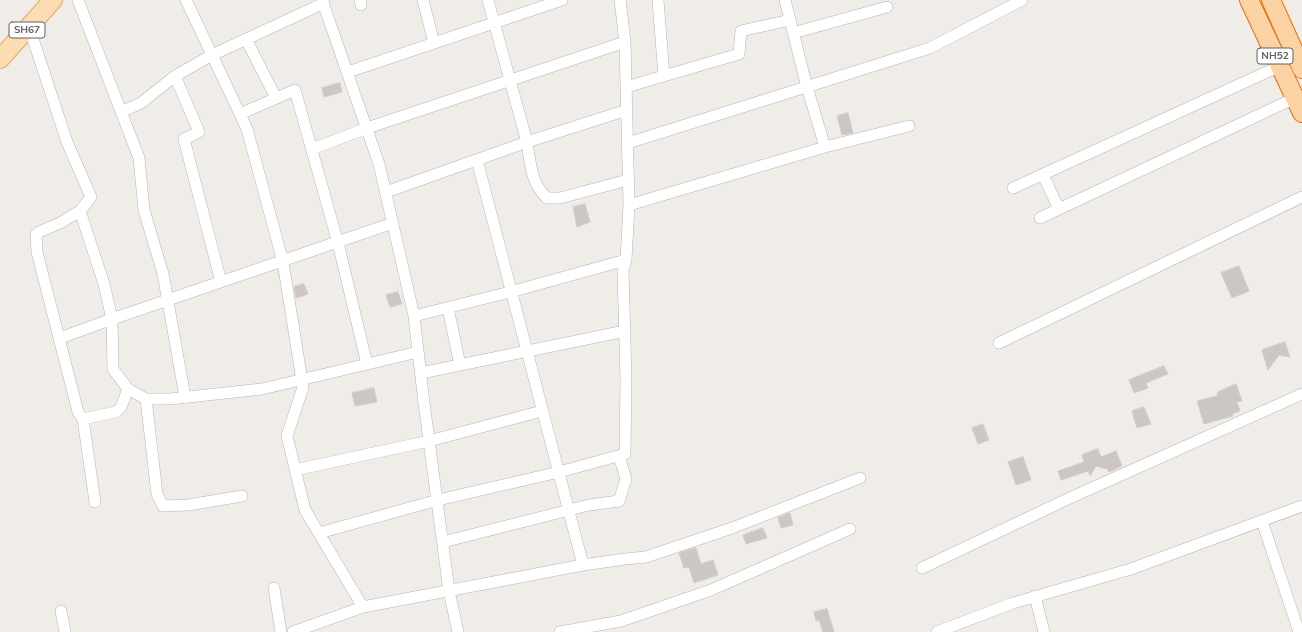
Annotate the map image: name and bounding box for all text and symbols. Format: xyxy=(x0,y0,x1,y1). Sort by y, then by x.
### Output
road number: SH67 xyxy=(9,22,45,38)
road number: NH52 xyxy=(1257,48,1293,64)

